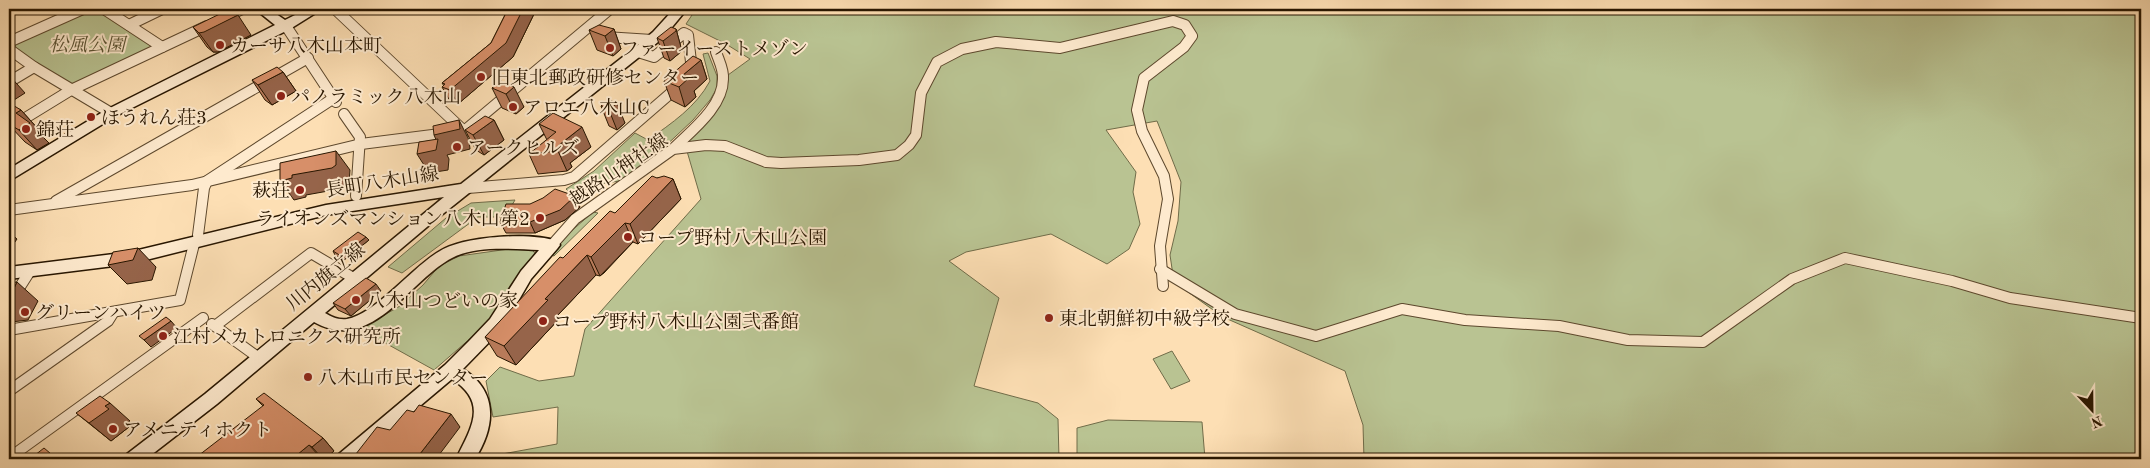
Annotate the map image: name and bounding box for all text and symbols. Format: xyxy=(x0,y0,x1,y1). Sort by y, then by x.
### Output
park label: 松風公園 xyxy=(49,35,128,56)
place label: カーサ八木山本町 xyxy=(230,35,382,57)
marker: カーサ八木山本町 xyxy=(214,39,226,51)
place label: ファーイーストメゾン xyxy=(620,39,808,60)
marker: ファーイーストメゾン xyxy=(604,42,616,54)
place label: 旧東北郵政研修センター xyxy=(491,67,699,89)
marker: 旧東北郵政研修センター xyxy=(475,71,487,83)
place label: パノラミック八木山 xyxy=(291,86,462,108)
marker: パノラミック八木山 xyxy=(275,90,287,102)
place label: アロエ八木山C xyxy=(523,97,650,119)
marker: アロエ八木山C xyxy=(507,101,519,113)
place label: ほうれん荘3 xyxy=(101,108,207,129)
marker: ほうれん荘3 xyxy=(85,111,97,123)
place label: 錦荘 xyxy=(36,120,74,141)
marker: 錦荘 xyxy=(20,123,32,135)
street label: 越路山神社線 xyxy=(566,130,672,211)
place label: アークヒルズ xyxy=(467,138,580,159)
marker: アークヒルズ xyxy=(451,141,463,153)
street label: 長町八木山線 xyxy=(324,162,440,202)
place label: 萩荘 xyxy=(252,181,290,202)
marker: 萩荘 xyxy=(294,184,306,196)
place label: ライオンズマンション八木山第2 xyxy=(256,208,530,230)
marker: ライオンズマンション八木山第2 xyxy=(534,212,546,224)
place label: コープ野村八木山公園 xyxy=(638,227,827,249)
marker: コープ野村八木山公園 xyxy=(622,231,634,243)
street label: 川内旗立線 xyxy=(282,239,369,315)
place label: 八木山つどいの家 xyxy=(366,290,518,312)
marker: 八木山つどいの家 xyxy=(350,294,362,306)
place label: グリーンハイツ xyxy=(35,303,166,324)
marker: グリーンハイツ xyxy=(19,306,31,318)
place label: 東北朝鮮初中級学校 xyxy=(1059,308,1230,330)
place label: コープ野村八木山公園弐番館 xyxy=(553,311,799,333)
marker: 東北朝鮮初中級学校 xyxy=(1043,312,1055,324)
marker: コープ野村八木山公園弐番館 xyxy=(537,315,549,327)
place label: 江村メカトロニクス研究所 xyxy=(173,326,401,348)
marker: 江村メカトロニクス研究所 xyxy=(157,330,169,342)
place label: 八木山市民センター xyxy=(318,367,488,389)
marker: 八木山市民センター xyxy=(302,371,314,383)
north arrow xyxy=(2068,386,2118,436)
text: N xyxy=(2089,413,2104,430)
place label: アメニティホクト xyxy=(123,421,272,441)
marker: アメニティホクト xyxy=(107,423,119,435)

